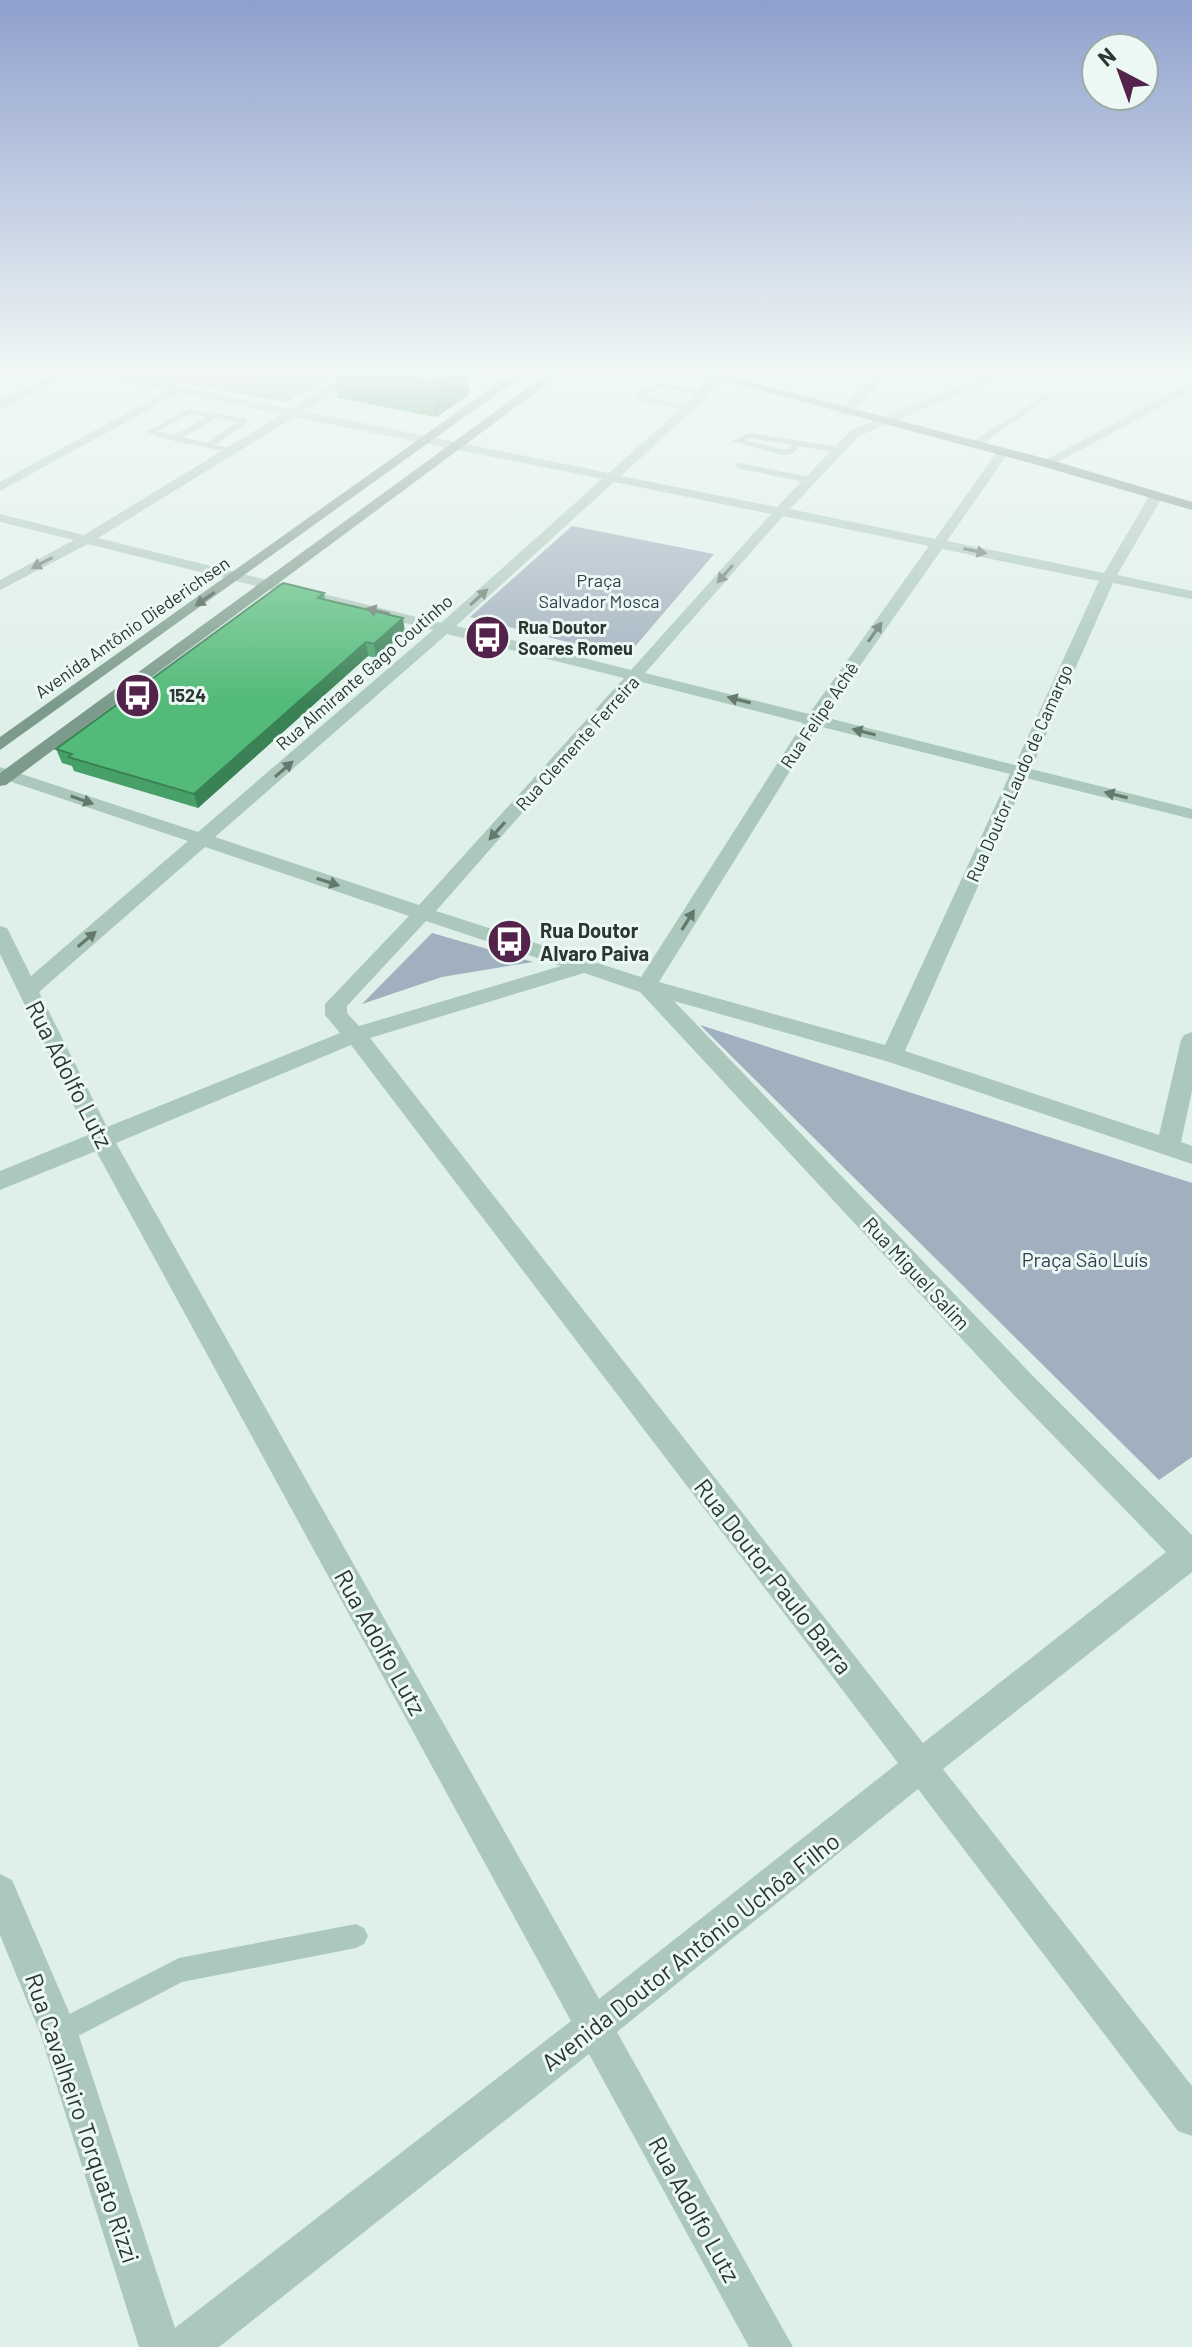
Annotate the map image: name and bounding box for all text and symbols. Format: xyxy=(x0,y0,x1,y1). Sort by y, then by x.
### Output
north arrow xyxy=(1080,32,1160,112)
text: N xyxy=(1092,42,1120,71)
one-way arrow xyxy=(962,545,987,557)
street label: Avenida Antônio Diederichsen xyxy=(31,551,233,703)
one-way arrow xyxy=(31,556,54,569)
one-way arrow xyxy=(717,565,735,584)
park label: Praça Salvador Mosca xyxy=(538,569,660,612)
one-way arrow xyxy=(469,588,488,606)
street label: Rua Almirante Gago Coutinho xyxy=(271,589,457,755)
one-way arrow xyxy=(194,591,215,607)
one-way arrow xyxy=(365,604,390,616)
bus stop icon: Rua Doutor Soares Romeu xyxy=(463,613,511,661)
place label: Rua Doutor Soares Romeu xyxy=(518,616,633,659)
one-way arrow xyxy=(867,622,882,643)
street label: Rua Felipe Achê xyxy=(775,658,863,772)
street label: Rua Doutor Laudo de Camargo xyxy=(961,661,1077,885)
bus stop icon: 1524 xyxy=(114,671,162,719)
street label: Rua Clemente Ferreira xyxy=(511,671,643,815)
place label: 1524 xyxy=(169,684,206,706)
one-way arrow xyxy=(726,694,751,706)
one-way arrow xyxy=(852,725,877,737)
one-way arrow xyxy=(274,761,294,778)
one-way arrow xyxy=(1104,788,1129,800)
one-way arrow xyxy=(70,794,94,807)
one-way arrow xyxy=(489,821,506,841)
one-way arrow xyxy=(317,877,341,889)
one-way arrow xyxy=(680,909,694,931)
bus stop icon: Rua Doutor Alvaro Paiva xyxy=(485,918,533,966)
place label: Rua Doutor Alvaro Paiva xyxy=(540,918,649,965)
one-way arrow xyxy=(77,931,97,948)
street label: Rua Adolfo Lutz xyxy=(20,995,120,1153)
street label: Rua Miguel Salim xyxy=(859,1212,975,1334)
park label: Praça São Luís xyxy=(1022,1247,1148,1271)
street label: Rua Doutor Paulo Barra xyxy=(689,1473,859,1679)
street label: Rua Adolfo Lutz xyxy=(329,1564,433,1720)
street label: Avenida Doutor Antônio Uchôa Filho xyxy=(535,1826,845,2076)
street label: Rua Cavalheiro Torquato Rizzi xyxy=(20,1969,146,2267)
street label: Rua Adolfo Lutz xyxy=(643,2131,747,2287)

